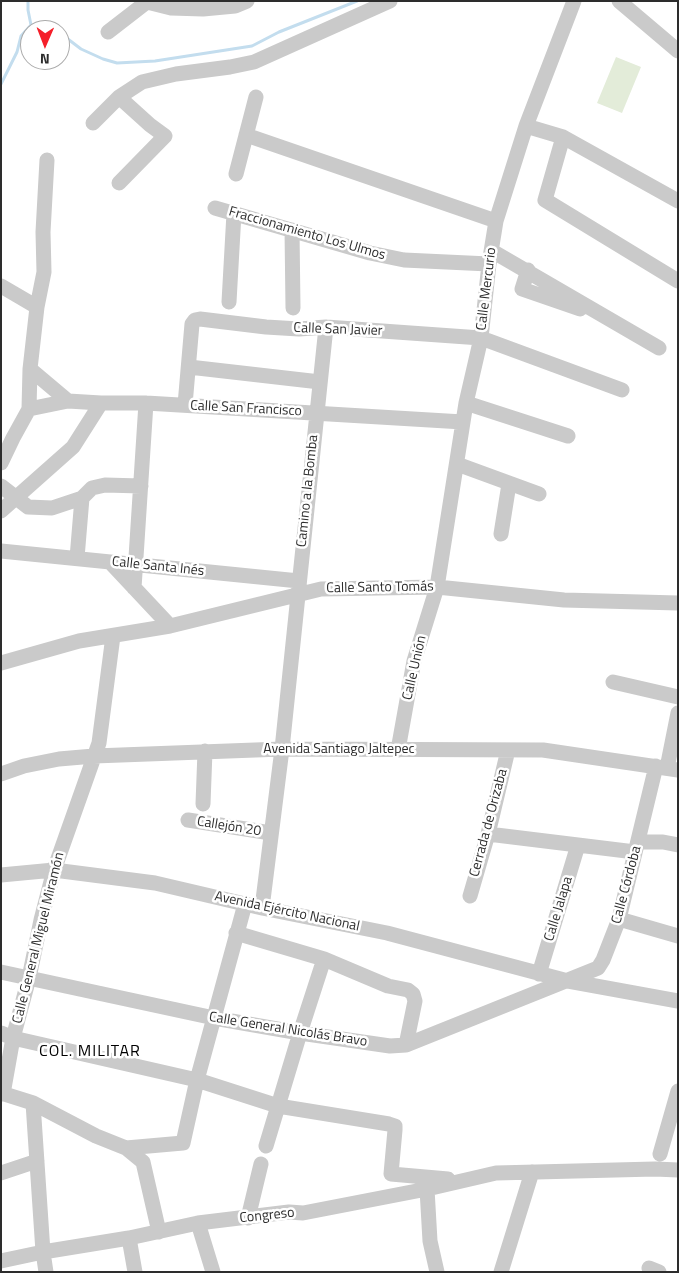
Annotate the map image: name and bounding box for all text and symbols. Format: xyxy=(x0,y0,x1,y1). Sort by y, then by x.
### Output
north arrow xyxy=(20,20,70,70)
text: N xyxy=(40,49,50,70)
street label: Fraccionamiento Los Ulmos xyxy=(227,204,387,264)
street label: Calle Mercurio xyxy=(474,247,500,331)
street label: Calle San Javier xyxy=(293,320,383,340)
street label: Calle San Francisco xyxy=(190,398,302,420)
street label: Camino a la Bomba xyxy=(294,434,322,548)
street label: Calle Santa Inés xyxy=(111,554,205,580)
street label: Calle Santo Tomás xyxy=(326,579,434,597)
street label: Calle Unión xyxy=(399,634,431,702)
street label: Avenida Santiago Jaltepec xyxy=(263,742,415,758)
street label: Cerrada de Orizaba xyxy=(466,767,512,879)
street label: Callejón 20 xyxy=(196,814,262,840)
street label: Calle Córdoba xyxy=(609,844,645,926)
street label: Calle General Miguel Miramón xyxy=(10,851,68,1025)
street label: Calle Jalapa xyxy=(541,875,577,943)
street label: Avenida Ejército Nacional xyxy=(213,888,361,936)
street label: Calle General Nicolás Bravo xyxy=(208,1009,368,1051)
district label: COL. MILITAR xyxy=(38,1042,142,1062)
street label: Congreso xyxy=(239,1205,295,1227)

